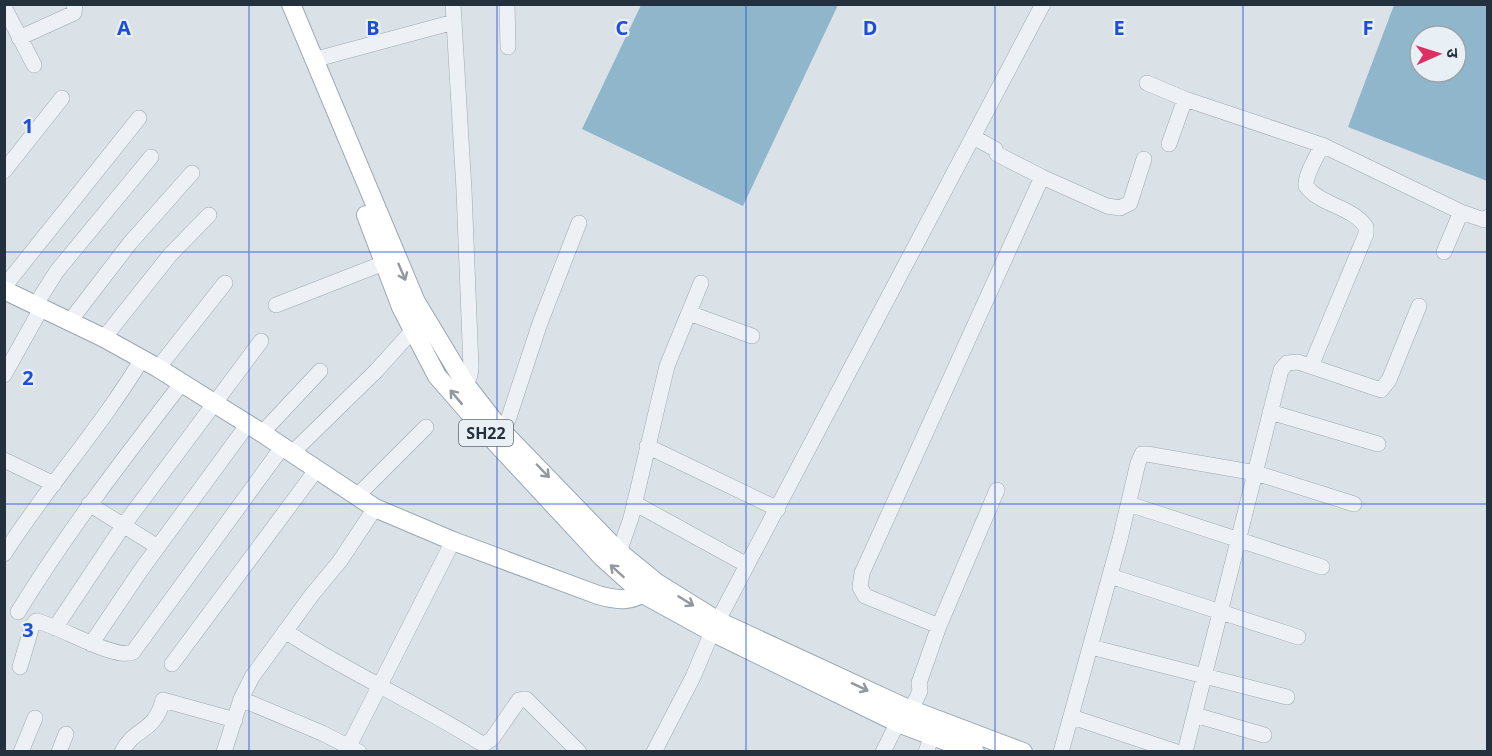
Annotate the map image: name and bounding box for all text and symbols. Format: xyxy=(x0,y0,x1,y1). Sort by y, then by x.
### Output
text: A xyxy=(117,14,131,41)
text: B xyxy=(366,14,380,41)
text: C xyxy=(616,14,629,41)
text: D xyxy=(863,14,877,41)
text: E xyxy=(1113,14,1125,41)
text: F xyxy=(1363,14,1373,41)
north arrow xyxy=(1408,24,1468,84)
text: उ xyxy=(1442,48,1464,59)
text: 1 xyxy=(22,112,34,139)
one-way arrow xyxy=(397,262,409,280)
text: 2 xyxy=(22,364,34,391)
one-way arrow xyxy=(449,389,462,405)
road number: SH22 xyxy=(459,420,513,446)
one-way arrow xyxy=(536,463,550,478)
one-way arrow xyxy=(610,564,625,578)
one-way arrow xyxy=(677,595,694,607)
text: 3 xyxy=(22,616,34,643)
one-way arrow xyxy=(851,682,869,693)

